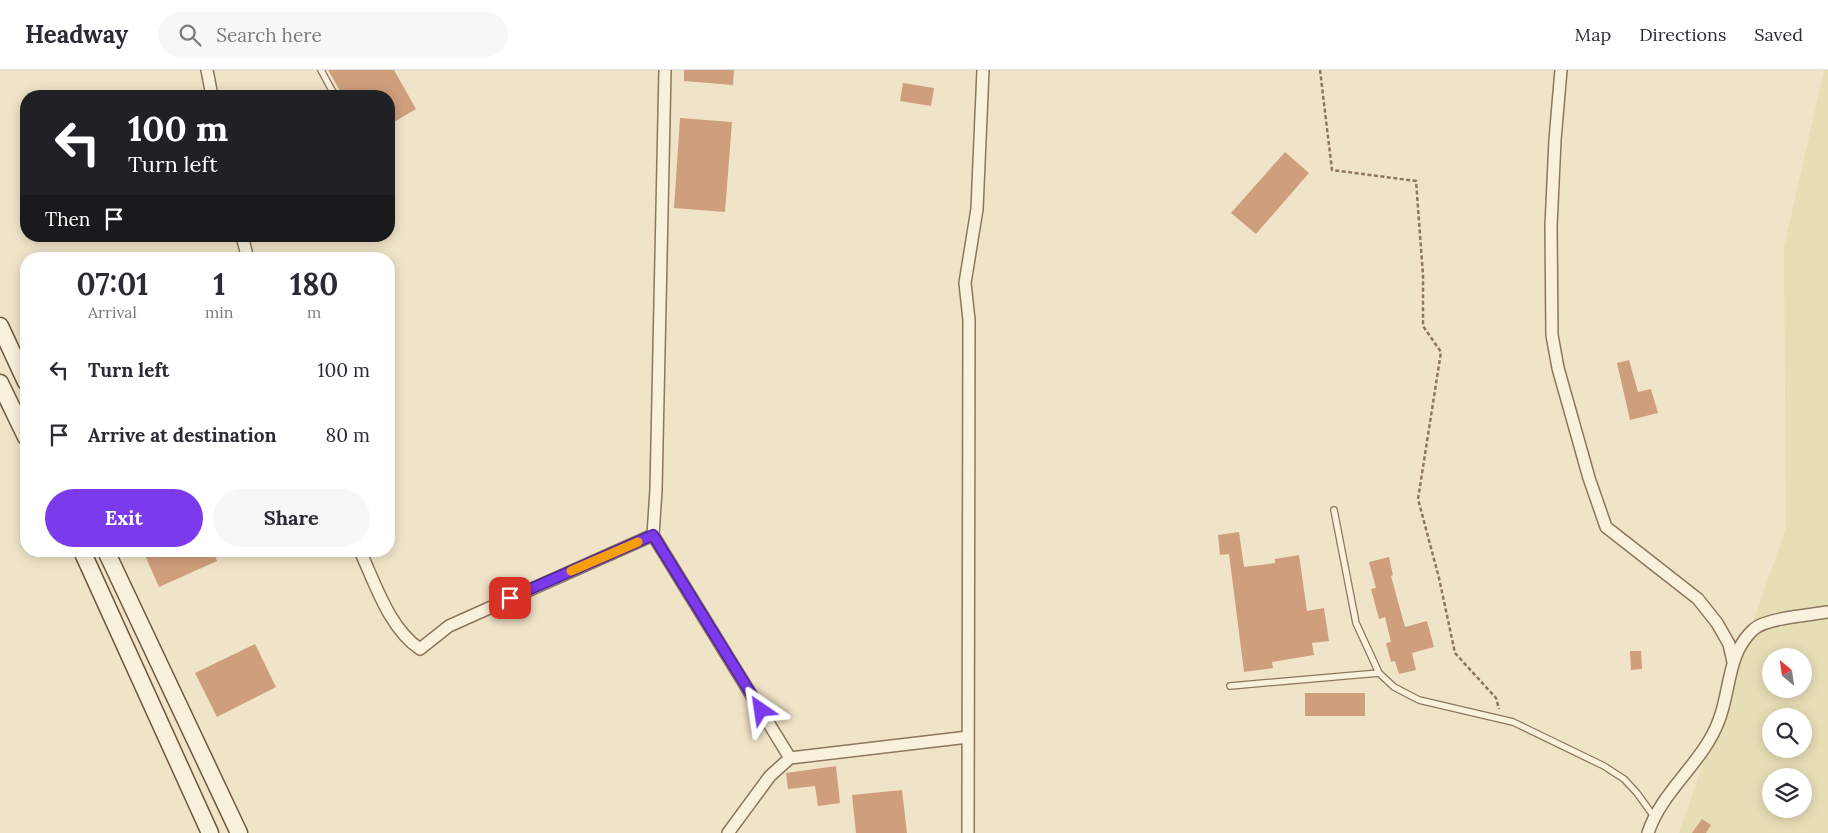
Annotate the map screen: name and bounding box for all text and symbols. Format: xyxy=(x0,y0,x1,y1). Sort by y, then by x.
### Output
search box xyxy=(158,12,508,57)
text: Headway xyxy=(25,19,128,50)
icon: search xyxy=(176,21,204,49)
text: Search here xyxy=(216,23,322,47)
text: Map xyxy=(1575,23,1611,46)
text: Directions xyxy=(1639,23,1726,46)
text: Saved xyxy=(1754,23,1803,46)
text: 100 m xyxy=(128,106,228,151)
icon: left xyxy=(45,110,110,175)
text: Turn left xyxy=(128,150,218,178)
icon: arrive xyxy=(100,205,128,233)
text: Then xyxy=(45,207,90,231)
text: 07:01 xyxy=(77,265,148,303)
text: 1 xyxy=(213,265,225,303)
text: 180 xyxy=(290,265,338,303)
text: Arrival xyxy=(88,302,137,322)
text: min xyxy=(205,302,234,322)
text: m xyxy=(307,302,321,322)
icon: left xyxy=(45,356,73,384)
text: Turn left xyxy=(88,358,169,382)
text: 100 m xyxy=(318,358,370,382)
icon: arrive xyxy=(45,421,73,449)
text: Arrive at destination xyxy=(88,423,277,447)
text: 80 m xyxy=(326,423,370,447)
button: Exit xyxy=(45,489,203,547)
button: Share xyxy=(213,489,370,547)
pin xyxy=(489,577,531,619)
icon: arrive xyxy=(496,584,524,612)
north arrow xyxy=(1762,648,1812,698)
map controls xyxy=(1762,648,1812,818)
position arrow xyxy=(734,683,786,735)
button: search xyxy=(1762,708,1812,758)
button: layers xyxy=(1762,768,1812,818)

